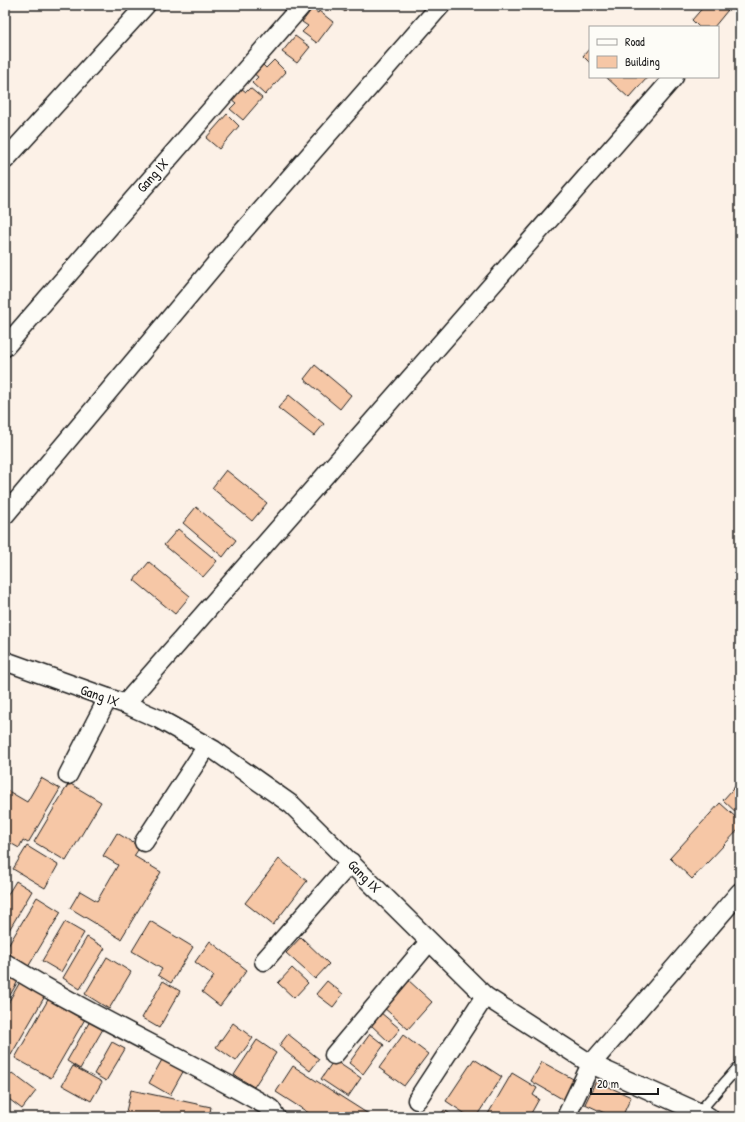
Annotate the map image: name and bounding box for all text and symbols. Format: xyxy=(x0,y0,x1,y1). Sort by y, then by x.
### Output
legend xyxy=(589,26,719,78)
text: Road xyxy=(625,33,645,50)
text: Building xyxy=(625,53,660,70)
street label: Gang IX xyxy=(132,153,173,197)
street label: Gang IX xyxy=(78,680,122,712)
street label: Gang IX xyxy=(344,855,386,898)
scale bar xyxy=(591,1070,658,1096)
text: 20 m xyxy=(597,1075,619,1092)

